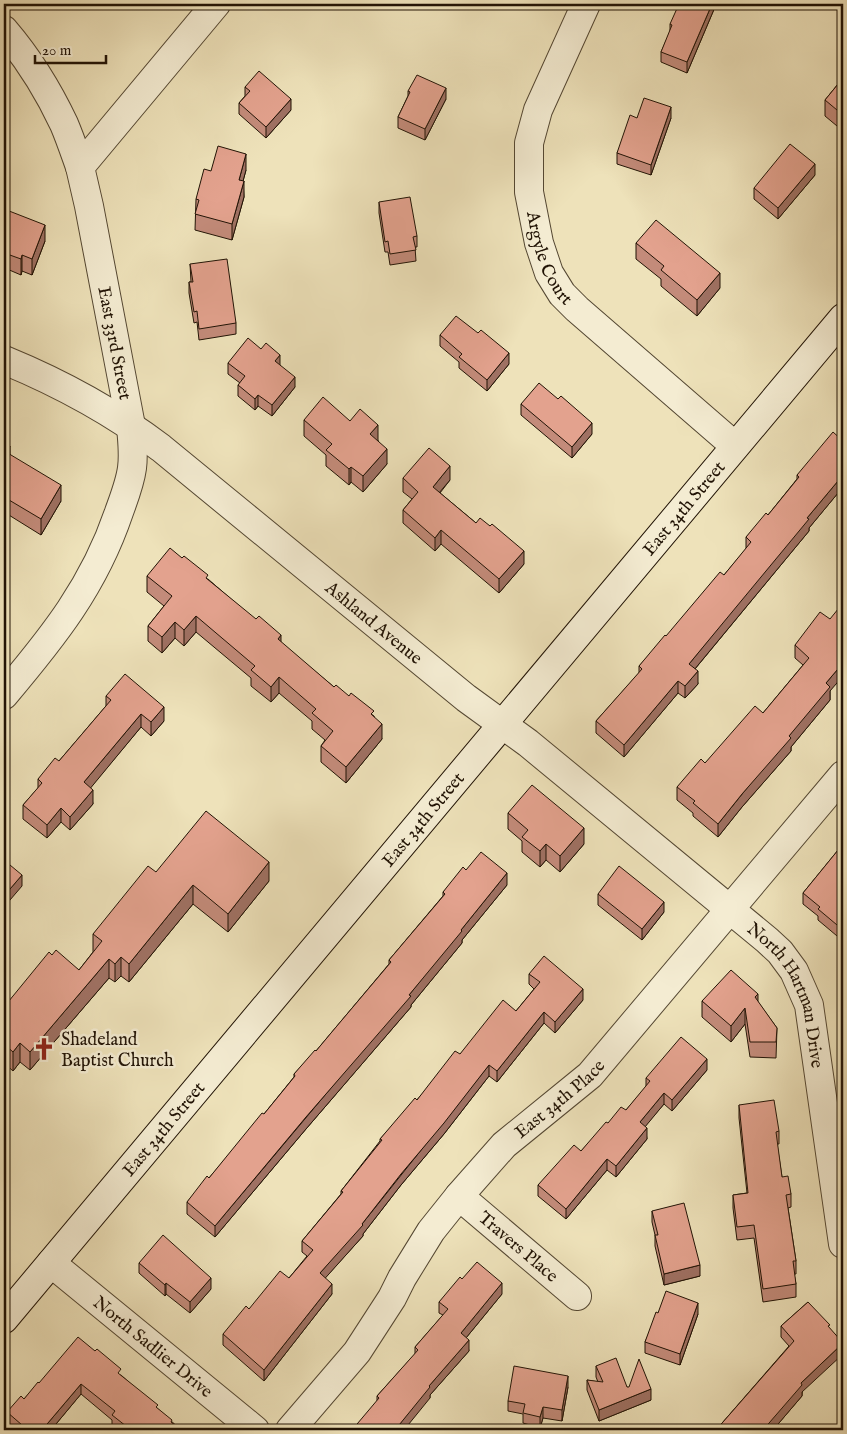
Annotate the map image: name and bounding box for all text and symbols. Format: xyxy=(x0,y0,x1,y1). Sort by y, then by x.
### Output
scale bar xyxy=(35,32,106,64)
text: 20 m xyxy=(42,41,72,60)
street label: Argyle Court xyxy=(520,208,577,311)
street label: East 33rd Street xyxy=(91,285,136,402)
street label: East 34th Street xyxy=(638,457,731,561)
street label: Ashland Avenue xyxy=(319,577,426,670)
street label: East 34th Street xyxy=(378,768,470,872)
street label: North Hartman Drive xyxy=(742,918,828,1070)
place label: Shadeland Baptist Church xyxy=(61,1029,174,1073)
church icon: Shadeland Baptist Church xyxy=(31,1036,57,1062)
street label: East 34th Place xyxy=(511,1055,611,1144)
street label: East 34th Street xyxy=(118,1078,211,1182)
street label: Travers Place xyxy=(473,1207,562,1288)
street label: North Sadlier Drive xyxy=(88,1292,217,1404)

